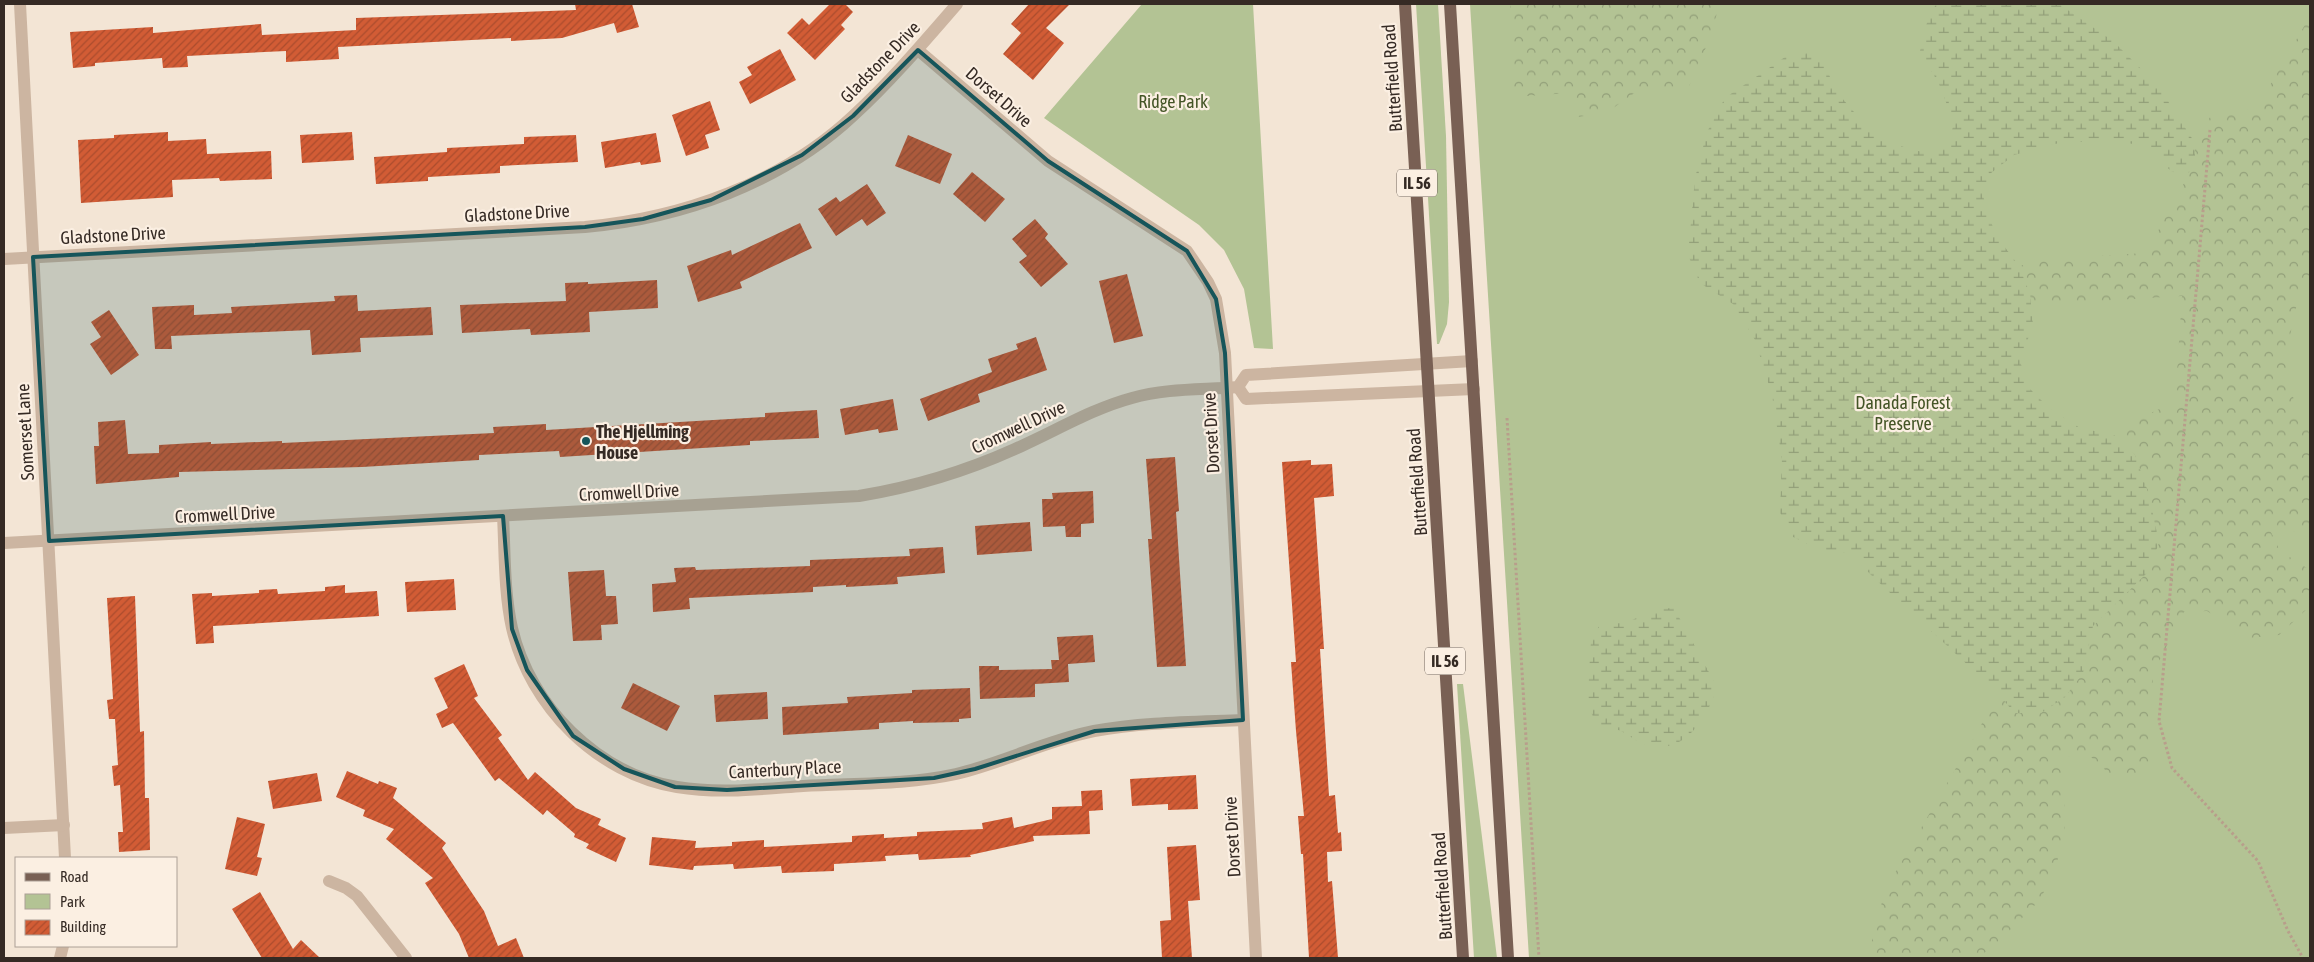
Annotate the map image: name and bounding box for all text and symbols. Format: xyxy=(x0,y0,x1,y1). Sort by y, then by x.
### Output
street label: Gladstone Drive xyxy=(836,17,924,107)
street label: Butterfield Road xyxy=(1378,23,1406,133)
street label: Dorset Drive xyxy=(962,63,1036,131)
park label: Ridge Park xyxy=(1138,91,1208,112)
road number: IL 56 xyxy=(1397,170,1437,197)
street label: Gladstone Drive xyxy=(464,200,570,226)
street label: Gladstone Drive xyxy=(60,222,166,248)
street label: Somerset Lane xyxy=(12,383,38,481)
street label: Dorset Drive xyxy=(1198,392,1224,474)
park label: Danada Forest Preserve xyxy=(1855,392,1951,434)
street label: Cromwell Drive xyxy=(968,396,1068,458)
place label: The Hjellming House xyxy=(596,421,689,463)
street label: Butterfield Road xyxy=(1403,427,1431,537)
marker: The Hjellming House xyxy=(580,435,592,447)
street label: Cromwell Drive xyxy=(578,479,680,505)
street label: Cromwell Drive xyxy=(174,501,276,527)
road number: IL 56 xyxy=(1425,648,1465,674)
street label: Canterbury Place xyxy=(728,756,842,782)
street label: Dorset Drive xyxy=(1219,796,1245,878)
street label: Butterfield Road xyxy=(1428,831,1456,941)
legend xyxy=(15,857,178,947)
text: Road xyxy=(60,868,89,885)
text: Park xyxy=(60,893,85,910)
text: Building xyxy=(60,918,106,935)

